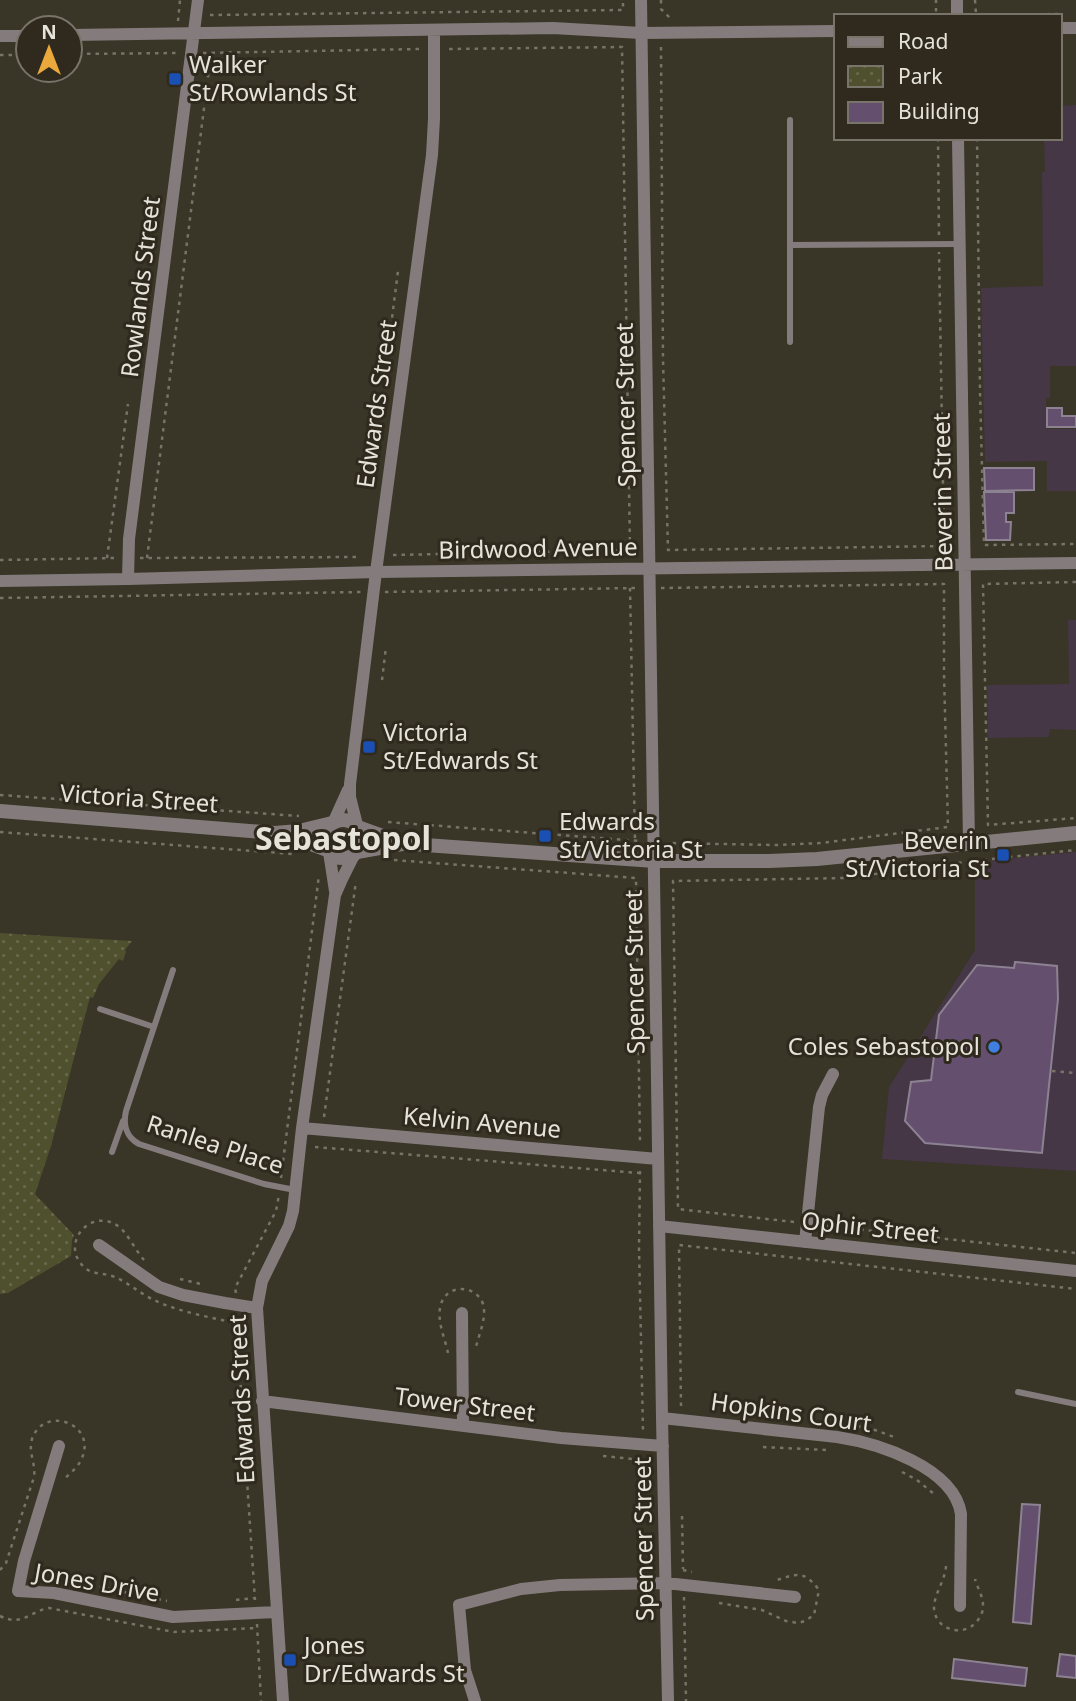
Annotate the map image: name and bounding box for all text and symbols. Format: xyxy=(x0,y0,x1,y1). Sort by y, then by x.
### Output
north arrow xyxy=(14,14,84,84)
legend xyxy=(834,14,1062,140)
text: N xyxy=(41,19,57,45)
text: Road xyxy=(898,27,948,55)
place label: Walker St/Rowlands St xyxy=(189,47,357,108)
text: Park xyxy=(898,62,943,90)
marker: Walker St/Rowlands St xyxy=(167,71,183,87)
text: Building xyxy=(898,97,980,125)
street label: Rowlands Street xyxy=(112,194,167,379)
street label: Edwards Street xyxy=(347,317,404,490)
street label: Spencer Street xyxy=(607,322,642,488)
street label: Beverin Street xyxy=(924,412,959,572)
street label: Birdwood Avenue xyxy=(438,529,638,566)
place label: Victoria St/Edwards St xyxy=(383,715,538,776)
marker: Victoria St/Edwards St xyxy=(361,739,377,755)
street label: Victoria Street xyxy=(59,776,219,820)
place label: Edwards St/Victoria St xyxy=(559,804,703,865)
district label: Sebastopol xyxy=(255,816,431,859)
place label: Beverin St/Victoria St xyxy=(845,823,989,884)
marker: Edwards St/Victoria St xyxy=(537,828,553,844)
marker: Beverin St/Victoria St xyxy=(995,847,1011,863)
street label: Spencer Street xyxy=(616,889,651,1055)
place label: Coles Sebastopol xyxy=(788,1029,980,1062)
marker: Coles Sebastopol xyxy=(986,1039,1002,1055)
street label: Kelvin Avenue xyxy=(402,1098,562,1145)
street label: Ranlea Place xyxy=(143,1106,288,1181)
street label: Ophir Street xyxy=(800,1203,941,1250)
street label: Edwards Street xyxy=(220,1313,261,1485)
street label: Tower Street xyxy=(393,1379,538,1429)
street label: Hopkins Court xyxy=(709,1384,874,1439)
street label: Spencer Street xyxy=(625,1456,660,1622)
street label: Jones Drive xyxy=(30,1554,162,1609)
place label: Jones Dr/Edwards St xyxy=(302,1628,465,1689)
marker: Jones Dr/Edwards St xyxy=(282,1652,298,1668)

